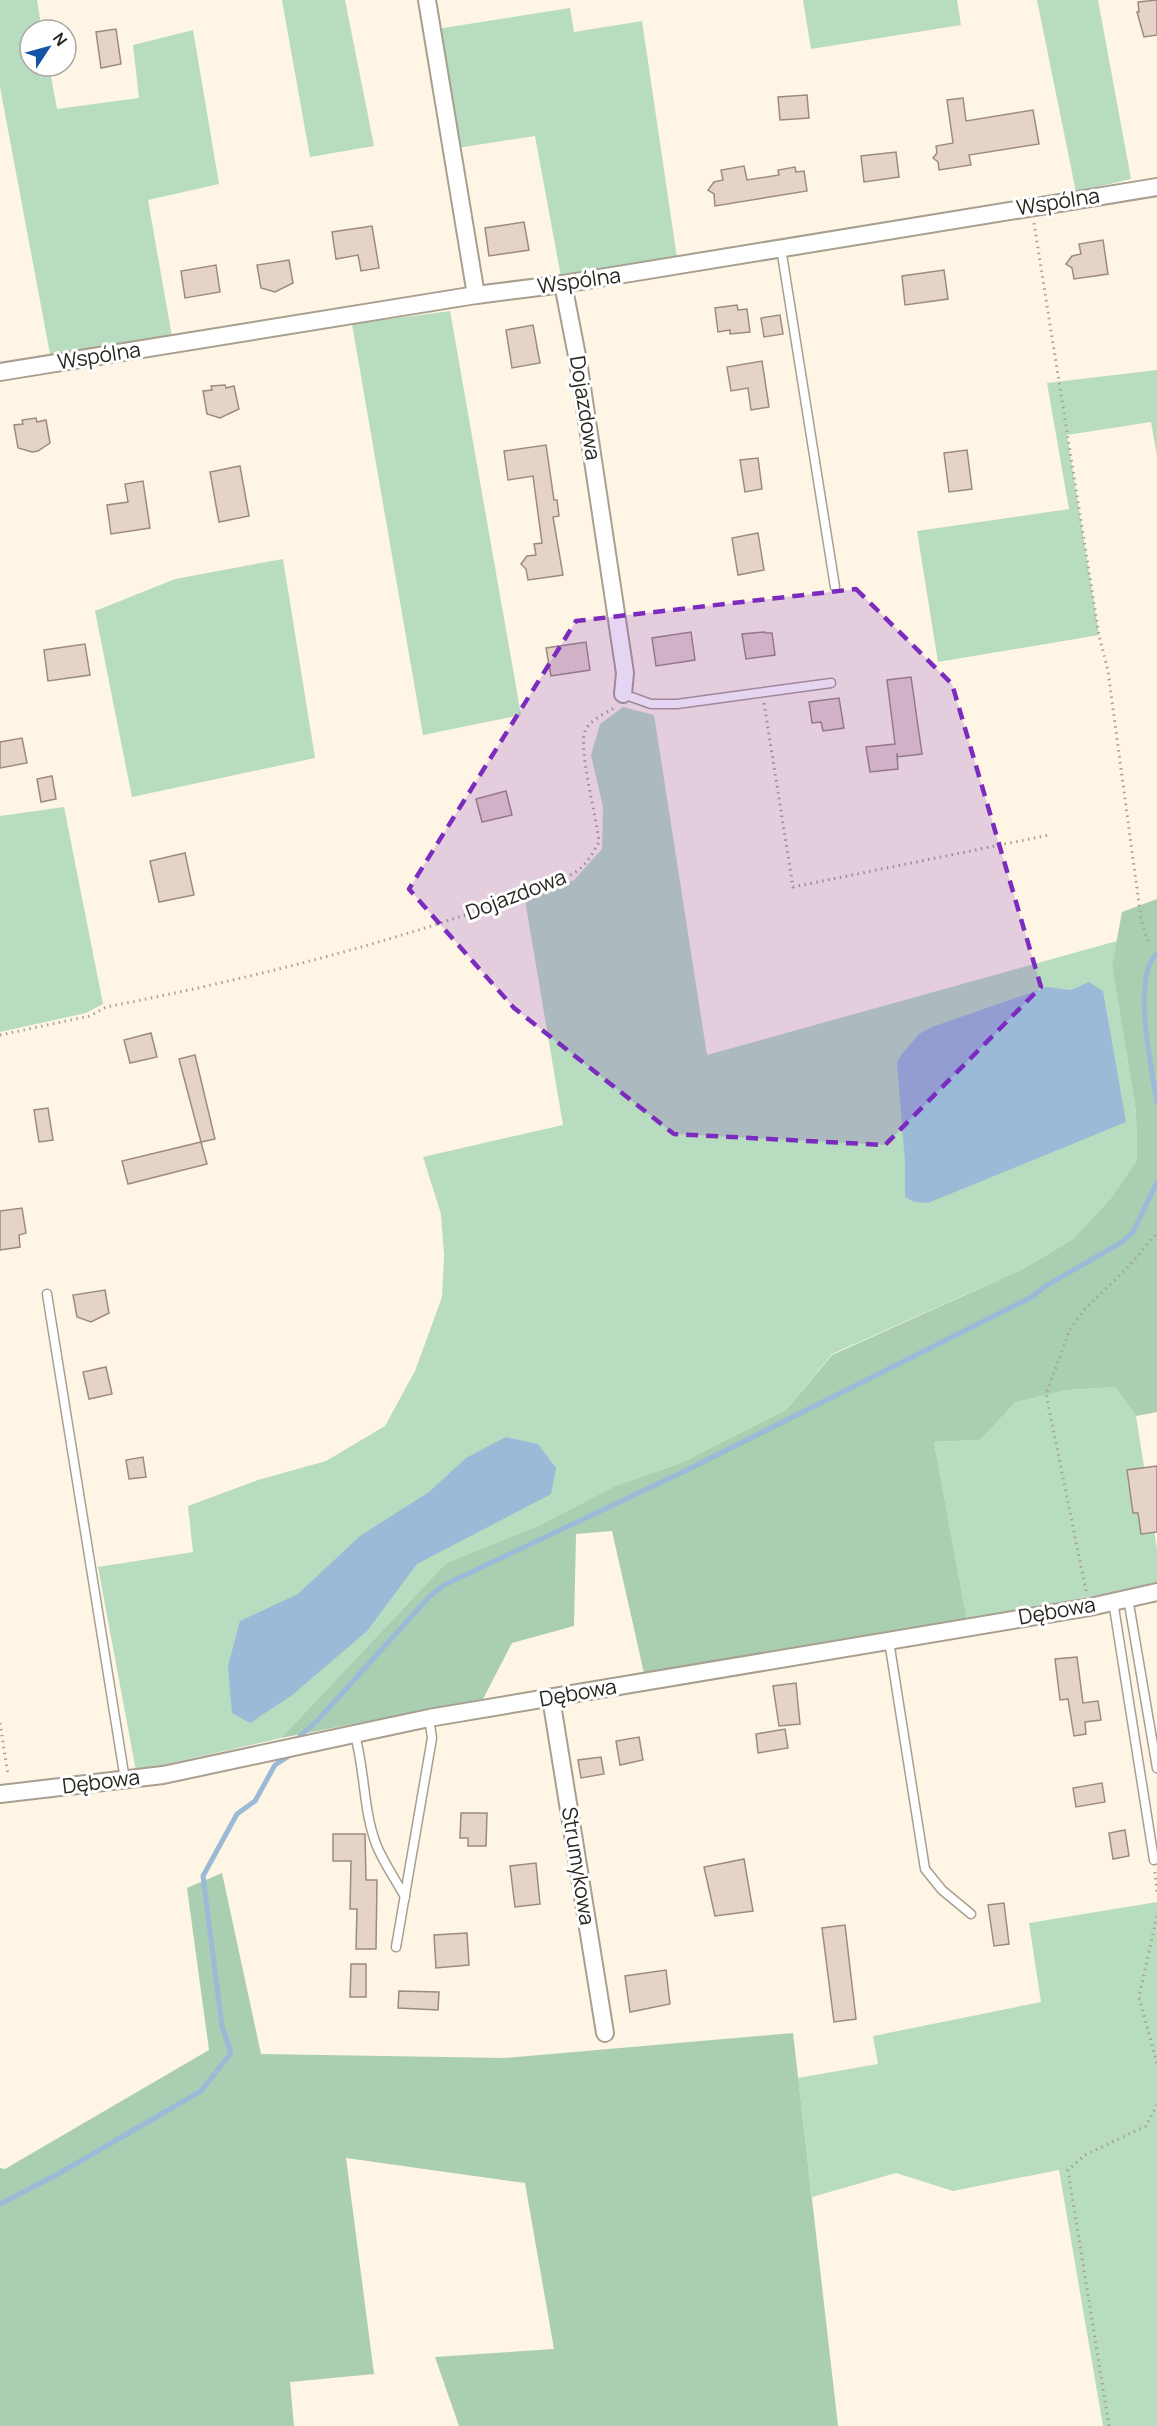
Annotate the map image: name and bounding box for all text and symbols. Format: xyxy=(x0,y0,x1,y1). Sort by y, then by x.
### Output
north arrow xyxy=(18,18,78,78)
text: N xyxy=(48,28,72,50)
street label: Wspólna xyxy=(1014,181,1101,221)
street label: Wspólna xyxy=(535,260,622,300)
street label: Wspólna xyxy=(55,335,142,375)
street label: Dojazdowa xyxy=(564,354,608,462)
street label: Dojazdowa xyxy=(461,862,570,926)
street label: Dębowa xyxy=(1016,1589,1098,1631)
street label: Dębowa xyxy=(537,1671,619,1713)
street label: Dębowa xyxy=(60,1762,141,1800)
street label: Strumykowa xyxy=(556,1805,602,1927)

